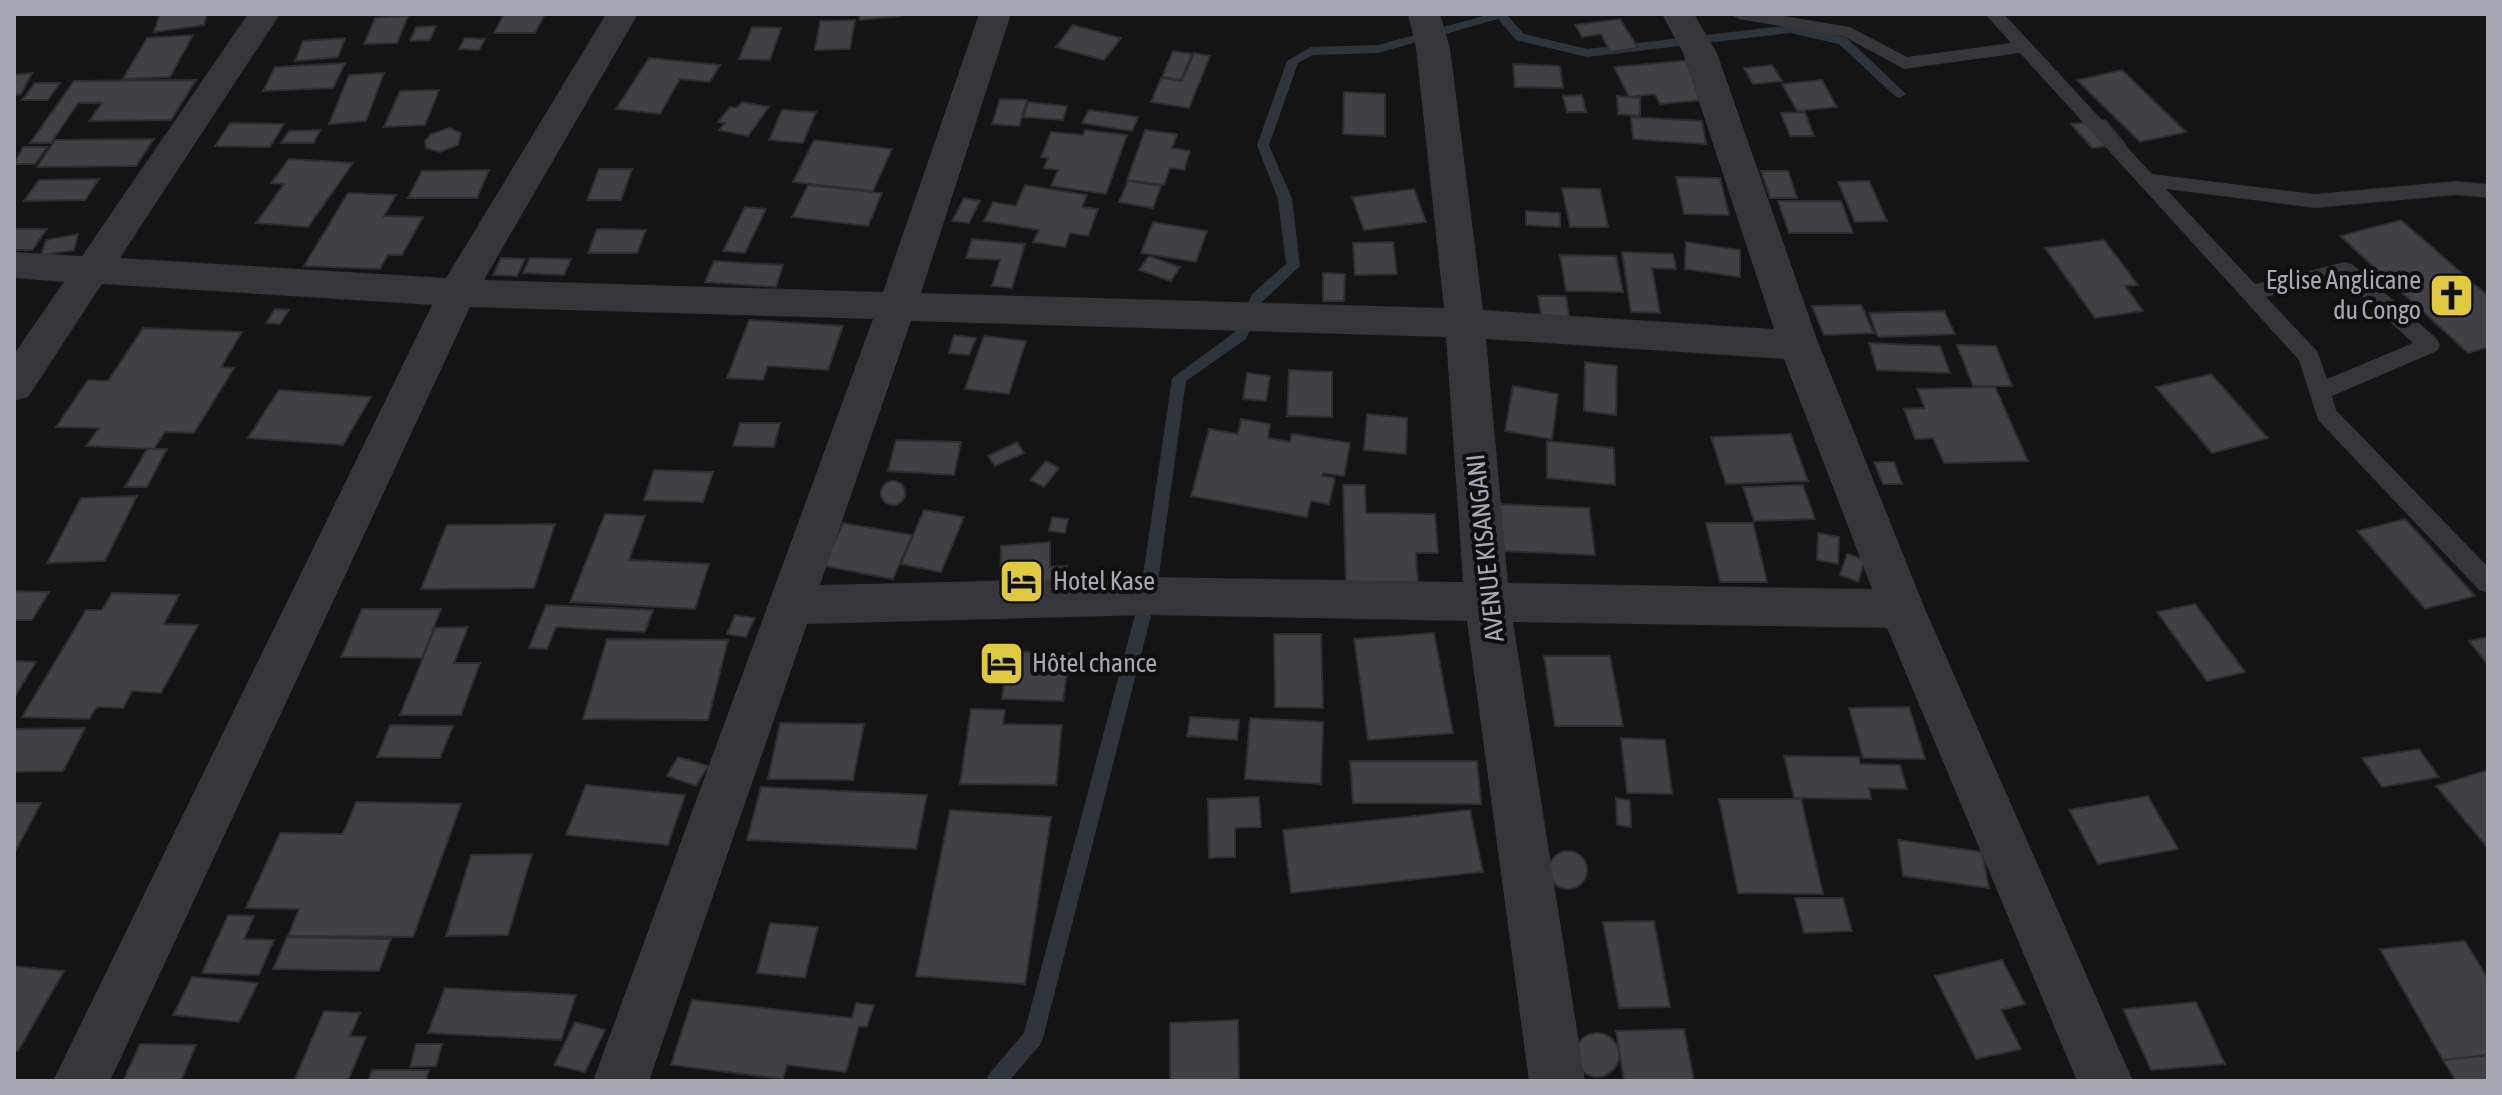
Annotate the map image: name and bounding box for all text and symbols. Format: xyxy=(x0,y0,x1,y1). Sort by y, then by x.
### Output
place label: Eglise Anglicane du Congo xyxy=(2266,265,2421,325)
church icon: Eglise Anglicane du Congo xyxy=(2428,271,2476,319)
street label: AVENUE KISANGANI xyxy=(1460,453,1510,643)
hotel icon: Hotel Kase xyxy=(998,557,1046,605)
place label: Hotel Kase xyxy=(1053,566,1155,596)
hotel icon: Hôtel chance xyxy=(977,639,1025,687)
place label: Hôtel chance xyxy=(1032,648,1157,678)

